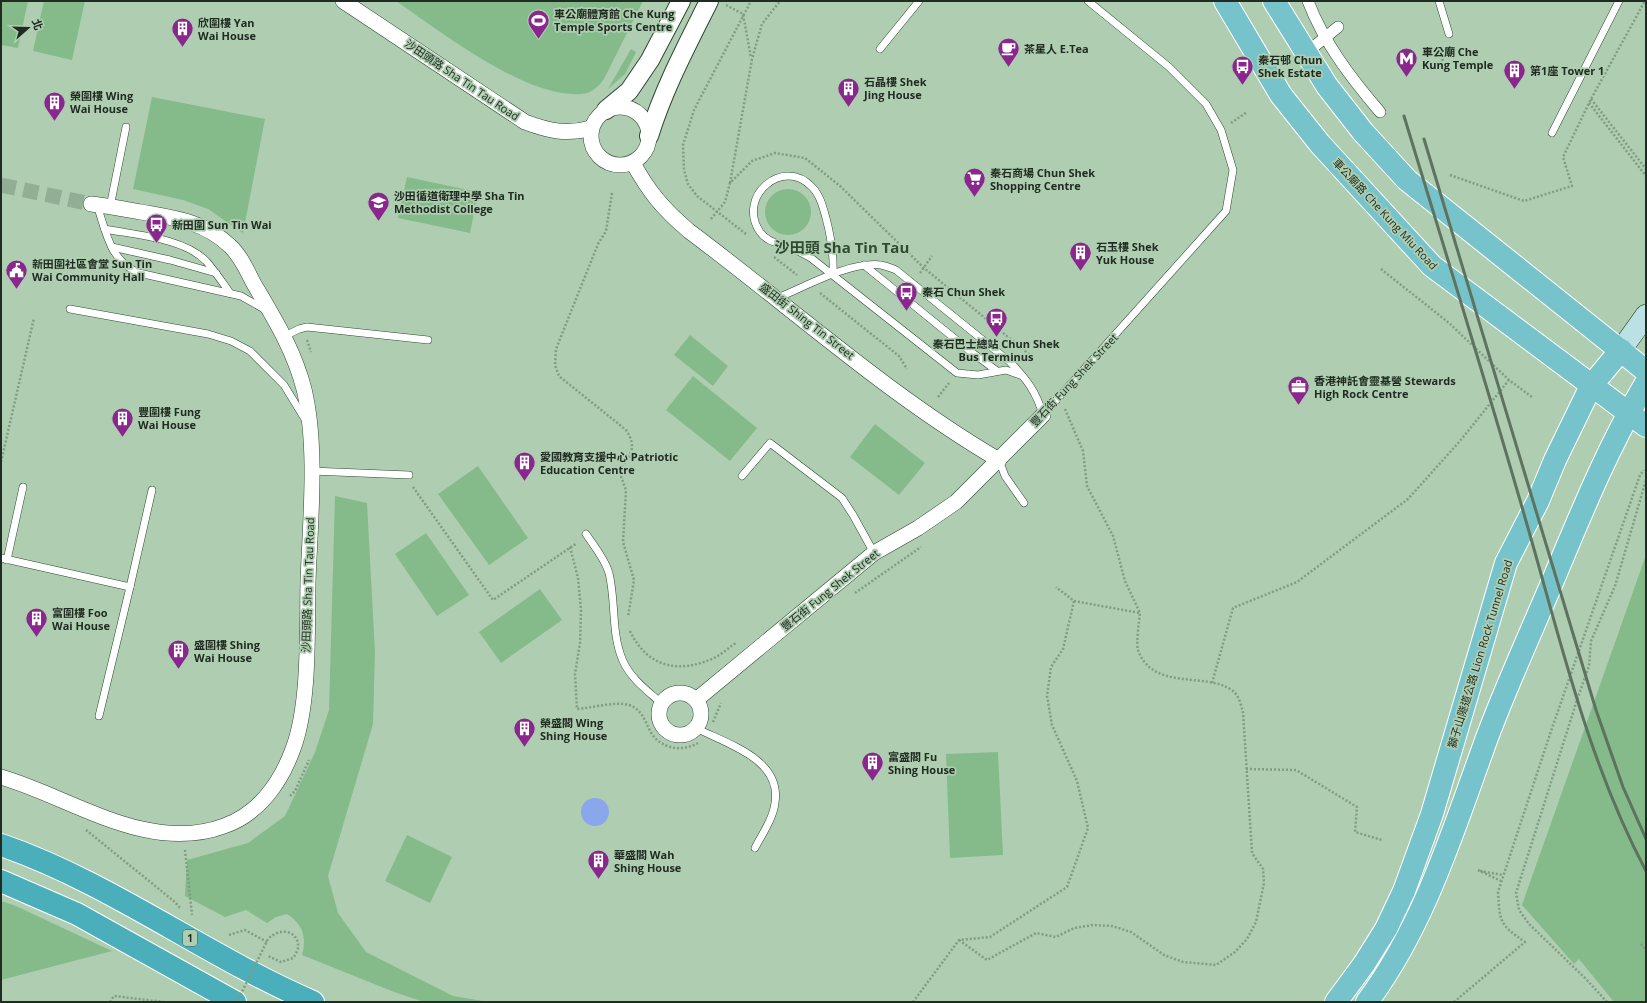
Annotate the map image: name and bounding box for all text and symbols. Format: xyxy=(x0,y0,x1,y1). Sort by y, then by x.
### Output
place label: 車公廟體育館 Che Kung Temple Sports Centre xyxy=(554,6,675,34)
sports icon: 車公廟體育館 Che Kung Temple Sports Centre xyxy=(526,7,552,40)
north arrow xyxy=(8,8,48,48)
place label: 欣圍樓 Yan Wai House xyxy=(198,15,256,43)
building icon: 欣圍樓 Yan Wai House xyxy=(170,16,196,49)
text: 北 xyxy=(29,17,47,32)
street label: 沙田頭路 Sha Tin Tau Road xyxy=(402,36,522,124)
cafe icon: 茶星人 E.Tea xyxy=(996,36,1022,69)
place label: 茶星人 E.Tea xyxy=(1024,41,1089,56)
place label: 車公廟 Che Kung Temple xyxy=(1422,44,1494,72)
metro station icon: 車公廟 Che Kung Temple xyxy=(1394,45,1420,78)
place label: 秦石邨 Chun Shek Estate xyxy=(1258,52,1323,80)
bus stop icon: 秦石邨 Chun Shek Estate xyxy=(1230,53,1256,86)
building icon: 第1座 Tower 1 xyxy=(1502,58,1528,91)
place label: 第1座 Tower 1 xyxy=(1530,63,1604,78)
place label: 石晶樓 Shek Jing House xyxy=(863,74,927,102)
building icon: 石晶樓 Shek Jing House xyxy=(836,75,862,108)
place label: 榮圍樓 Wing Wai House xyxy=(70,88,134,116)
building icon: 榮圍樓 Wing Wai House xyxy=(41,89,67,122)
street label: 車公廟路 Che Kung Miu Road xyxy=(1330,155,1441,273)
place label: 秦石商場 Chun Shek Shopping Centre xyxy=(990,165,1095,193)
supermarket icon: 秦石商場 Chun Shek Shopping Centre xyxy=(962,166,988,199)
place label: 沙田循道衛理中學 Sha Tin Methodist College xyxy=(394,188,525,216)
school or university icon: 沙田循道衛理中學 Sha Tin Methodist College xyxy=(366,189,392,222)
bus stop icon: 新田圍 Sun Tin Wai xyxy=(144,212,170,245)
place label: 新田圍 Sun Tin Wai xyxy=(172,217,272,232)
district label: 沙田頭 Sha Tin Tau xyxy=(775,237,909,257)
place label: 石玉樓 Shek Yuk House xyxy=(1096,239,1159,267)
building icon: 石玉樓 Shek Yuk House xyxy=(1067,240,1093,273)
place label: 新田圍社區會堂 Sun Tin Wai Community Hall xyxy=(32,256,152,284)
public building icon: 新田圍社區會堂 Sun Tin Wai Community Hall xyxy=(4,257,30,290)
street label: 盛田街 Shing Tin Street xyxy=(757,279,858,362)
bus stop icon: 秦石 Chun Shek xyxy=(894,279,920,312)
place label: 秦石 Chun Shek xyxy=(922,284,1005,299)
bus stop icon: 秦石巴士總站 Chun Shek Bus Terminus xyxy=(983,305,1009,338)
street label: 豐石街 Fung Shek Street xyxy=(1026,330,1121,429)
place label: 秦石巴士總站 Chun Shek Bus Terminus xyxy=(932,336,1060,364)
place label: 香港神託會靈基營 Stewards High Rock Centre xyxy=(1314,373,1456,401)
office icon: 香港神託會靈基營 Stewards High Rock Centre xyxy=(1285,374,1311,407)
place label: 豐圍樓 Fung Wai House xyxy=(138,404,201,432)
building icon: 豐圍樓 Fung Wai House xyxy=(109,405,135,438)
place label: 愛國教育支援中心 Patriotic Education Centre xyxy=(540,449,678,477)
building icon: 愛國教育支援中心 Patriotic Education Centre xyxy=(511,450,537,483)
street label: 沙田頭路 Sha Tin Tau Road xyxy=(298,517,317,653)
street label: 豐石街 Fung Shek Street xyxy=(777,545,882,634)
street label: 獅子山隧道公路 Lion Rock Tunnel Road xyxy=(1444,558,1515,750)
place label: 富圍樓 Foo Wai House xyxy=(52,605,110,633)
building icon: 富圍樓 Foo Wai House xyxy=(23,606,49,639)
place label: 盛圍樓 Shing Wai House xyxy=(194,637,261,665)
building icon: 盛圍樓 Shing Wai House xyxy=(165,638,191,671)
place label: 榮盛閣 Wing Shing House xyxy=(540,715,608,743)
building icon: 榮盛閣 Wing Shing House xyxy=(511,716,537,749)
place label: 富盛閣 Fu Shing House xyxy=(888,749,956,777)
building icon: 富盛閣 Fu Shing House xyxy=(860,750,886,783)
place label: 華盛閣 Wah Shing House xyxy=(614,847,682,875)
building icon: 華盛閣 Wah Shing House xyxy=(586,848,612,881)
road number: 1 xyxy=(183,930,197,946)

